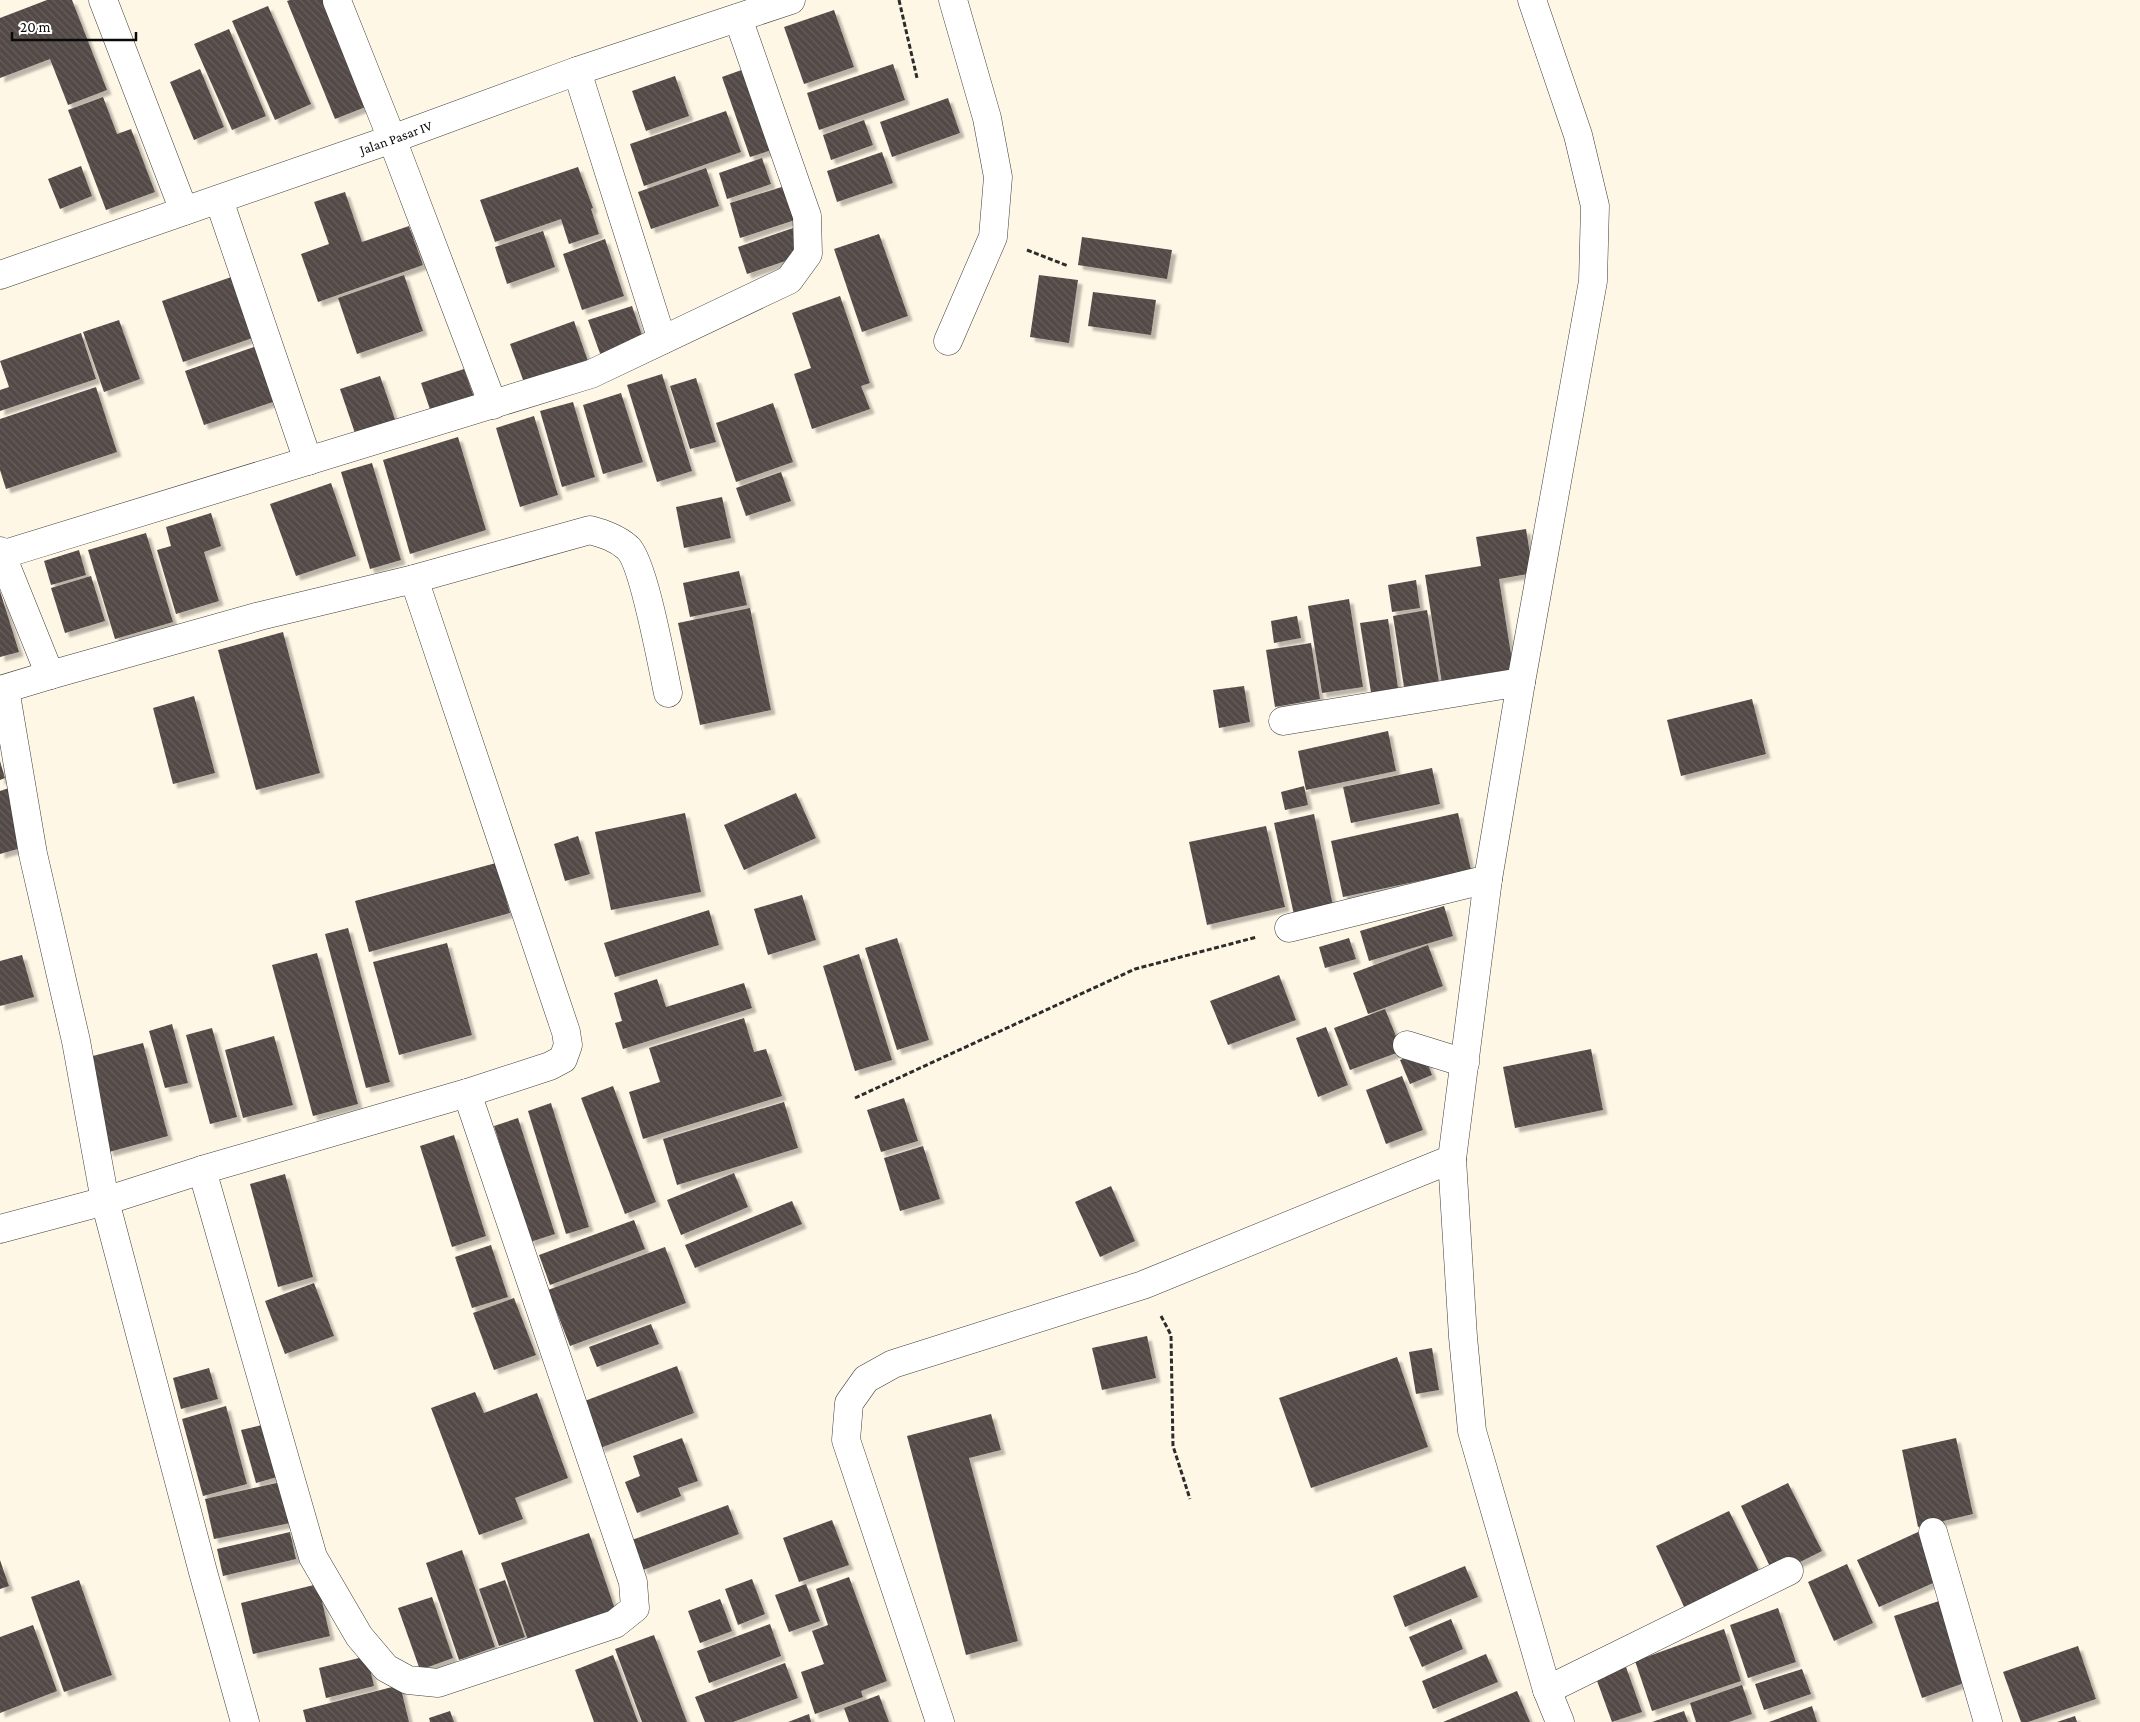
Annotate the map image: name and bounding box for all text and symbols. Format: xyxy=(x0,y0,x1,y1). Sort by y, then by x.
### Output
scale bar xyxy=(12,10,136,42)
text: 20 m xyxy=(20,19,51,35)
street label: Jalan Pasar IV xyxy=(355,117,434,158)

